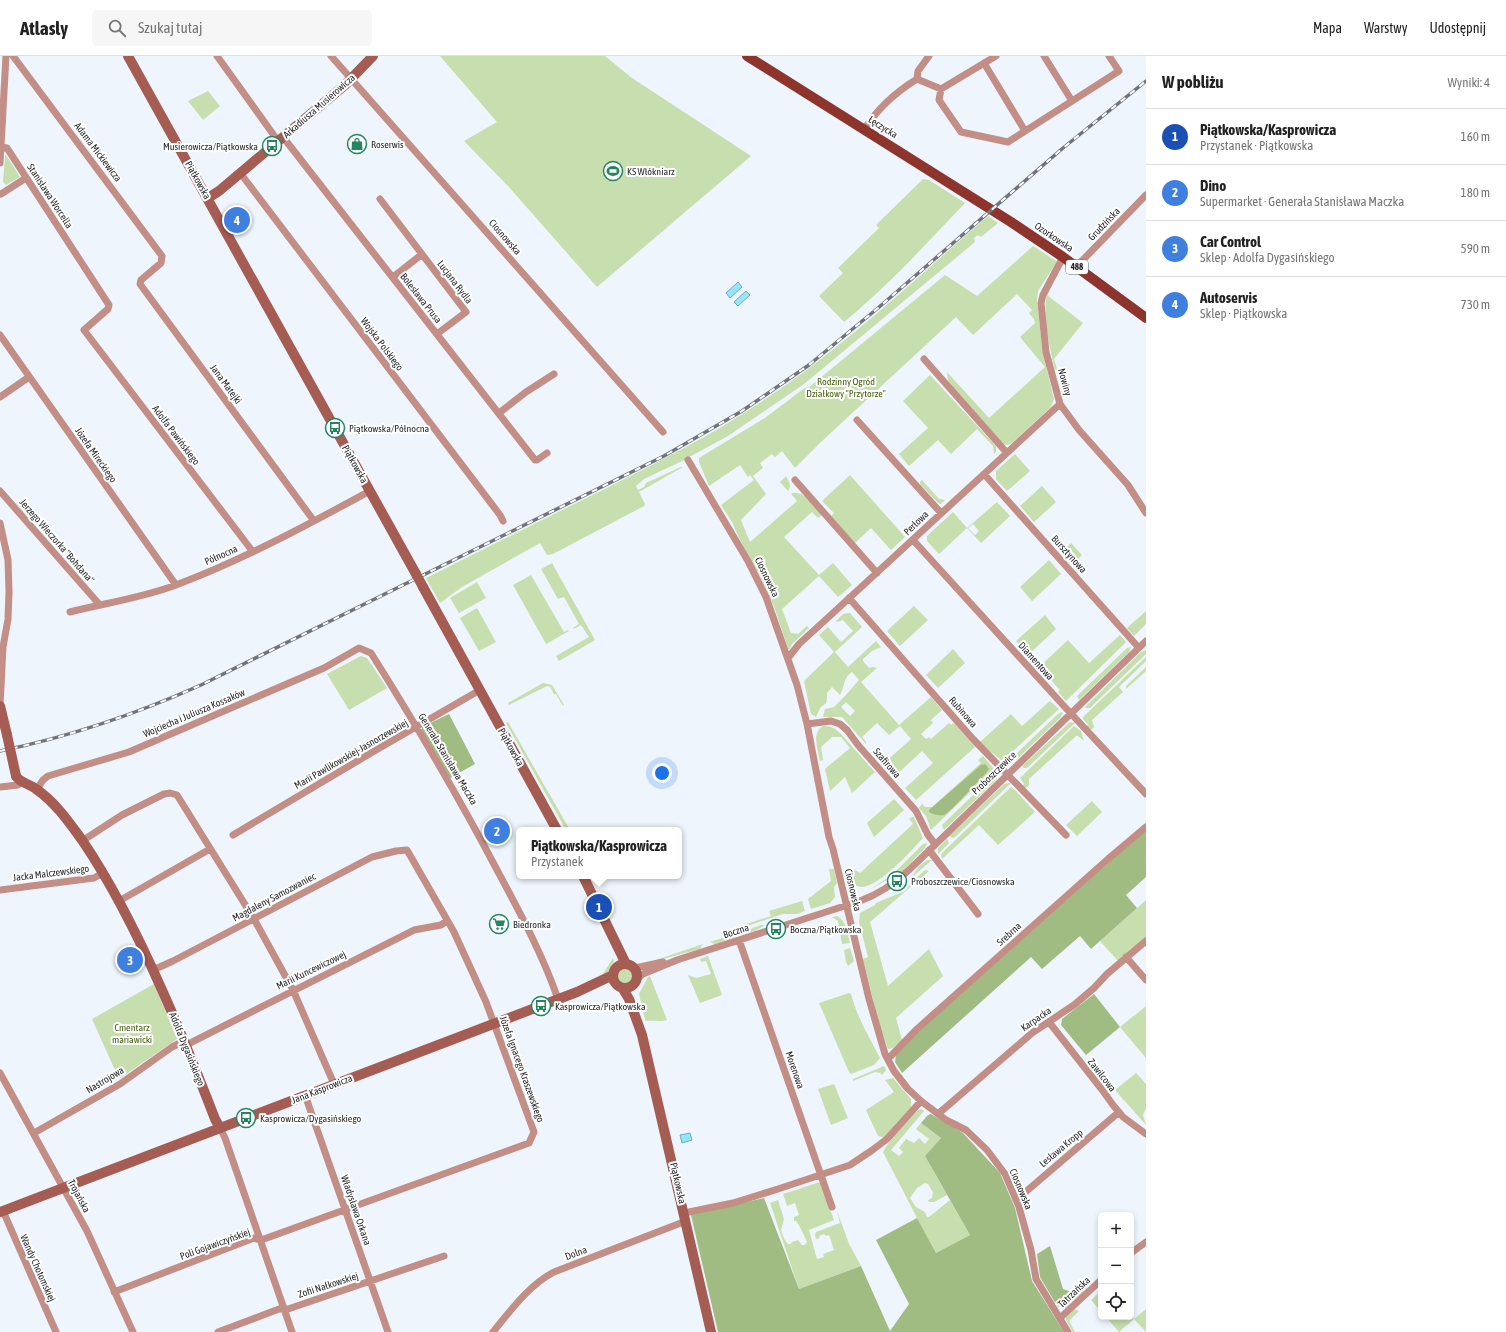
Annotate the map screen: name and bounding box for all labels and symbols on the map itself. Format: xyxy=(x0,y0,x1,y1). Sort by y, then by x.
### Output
street label: Arkadiusza Musierowicza xyxy=(281,72,357,140)
street label: Łęczycka xyxy=(866,114,900,140)
street label: Adama Mickiewicza xyxy=(72,120,124,184)
shop icon: Roserwis xyxy=(346,133,368,155)
bus stop icon: Musierowicza/Piątkowska xyxy=(261,135,283,157)
place label: Roserwis xyxy=(371,139,404,150)
place label: Musierowicza/Piątkowska xyxy=(163,141,258,152)
street label: Piątkowska xyxy=(183,159,213,201)
sports icon: KS Włókniarz xyxy=(602,160,624,182)
street label: Stanisława Worcella xyxy=(25,162,75,230)
place label: KS Włókniarz xyxy=(627,166,675,177)
pin: 4 xyxy=(224,205,250,235)
street label: Grudzińska xyxy=(1086,205,1122,243)
street label: Ciosnowska xyxy=(487,217,523,257)
street label: Ozorkowska xyxy=(1033,220,1076,254)
street label: Lucjana Rydla xyxy=(435,258,475,306)
road number: 488 xyxy=(1066,260,1088,274)
street label: Bolesława Prusa xyxy=(398,271,444,325)
street label: Wojska Polskiego xyxy=(359,315,406,373)
street label: Jana Matejki xyxy=(208,362,244,406)
street label: Nowiny xyxy=(1056,367,1074,397)
park label: Rodzinny Ogród Działkowy "Przytorze" xyxy=(806,376,886,399)
street label: Adolfa Pawińskiego xyxy=(150,403,202,467)
bus stop icon: Piątkowska/Północna xyxy=(324,417,346,439)
place label: Piątkowska/Północna xyxy=(349,423,430,434)
street label: Józefa Mireckiego xyxy=(73,425,119,485)
street label: Piątkowska xyxy=(340,443,370,485)
street label: Jerzego Wieczorka "Bohdana" xyxy=(17,497,97,585)
street label: Perłowa xyxy=(901,508,931,537)
street label: Bursztynowa xyxy=(1049,533,1089,575)
street label: Północna xyxy=(203,543,239,567)
street label: Ciosnowska xyxy=(753,555,782,599)
street label: Diamentowa xyxy=(1016,640,1056,682)
street label: Wojciecha i Juliusza Kossaków xyxy=(141,687,247,739)
street label: Rubinowa xyxy=(947,694,979,730)
street label: Generała Stanisława Maczka xyxy=(416,711,480,807)
street label: Marii Pawlikowskiej-Jasnorzewskiej xyxy=(292,717,410,791)
street label: Piątkowska xyxy=(496,726,526,768)
street label: Szafirowa xyxy=(871,746,903,780)
street label: Proboszczewice xyxy=(970,749,1019,797)
your location xyxy=(652,763,672,783)
pin: 2 xyxy=(484,816,510,846)
street label: Jacka Malczewskiego xyxy=(12,863,90,883)
street label: Ciosnowska xyxy=(843,868,863,913)
street label: Magdaleny Samozwaniec xyxy=(231,870,318,924)
bus stop icon: Proboszczewice/Ciosnowska xyxy=(886,870,908,892)
place label: Proboszczewice/Ciosnowska xyxy=(911,876,1015,887)
pin: 1 xyxy=(586,892,612,922)
supermarket icon: Biedronka xyxy=(488,913,510,935)
bus stop icon: Boczna/Piątkowska xyxy=(765,918,787,940)
place label: Biedronka xyxy=(513,919,551,930)
street label: Srebrna xyxy=(995,920,1024,948)
street label: Boczna xyxy=(722,922,751,940)
place label: Boczna/Piątkowska xyxy=(790,924,862,935)
pin: 3 xyxy=(117,945,143,975)
street label: Marii Kuncewiczowej xyxy=(275,948,347,992)
bus stop icon: Kasprowicza/Piątkowska xyxy=(530,995,552,1017)
place label: Kasprowicza/Piątkowska xyxy=(555,1001,646,1012)
street label: Karpacka xyxy=(1019,1004,1054,1033)
street label: Adolfa Dygasińskiego xyxy=(167,1011,207,1088)
street label: Józefa Ignacego Kraszewskiego xyxy=(498,1014,546,1124)
park label: Cmentarz mariawicki xyxy=(112,1022,152,1045)
street label: Morenowa xyxy=(783,1050,807,1090)
street label: Zawilcowa xyxy=(1086,1056,1118,1094)
street label: Nastrojowa xyxy=(84,1064,126,1096)
street label: Jana Kasprowicza xyxy=(290,1072,354,1106)
bus stop icon: Kasprowicza/Dygasińskiego xyxy=(235,1107,257,1129)
place label: Kasprowicza/Dygasińskiego xyxy=(260,1113,361,1124)
street label: Lesława Kropp xyxy=(1037,1127,1085,1169)
street label: Piątkowska xyxy=(668,1161,688,1205)
street label: Ciosnowska xyxy=(1008,1167,1035,1211)
street label: Władysława Orkana xyxy=(339,1173,373,1247)
street label: Trojańska xyxy=(66,1178,92,1215)
street label: Poli Gojawiczyńskiej xyxy=(178,1226,252,1262)
street label: Wandy Chotomskiej xyxy=(18,1233,58,1303)
street label: Dolna xyxy=(564,1244,589,1262)
street label: Zofii Nałkowskiej xyxy=(296,1270,360,1300)
street label: Tatrzańska xyxy=(1056,1274,1093,1310)

